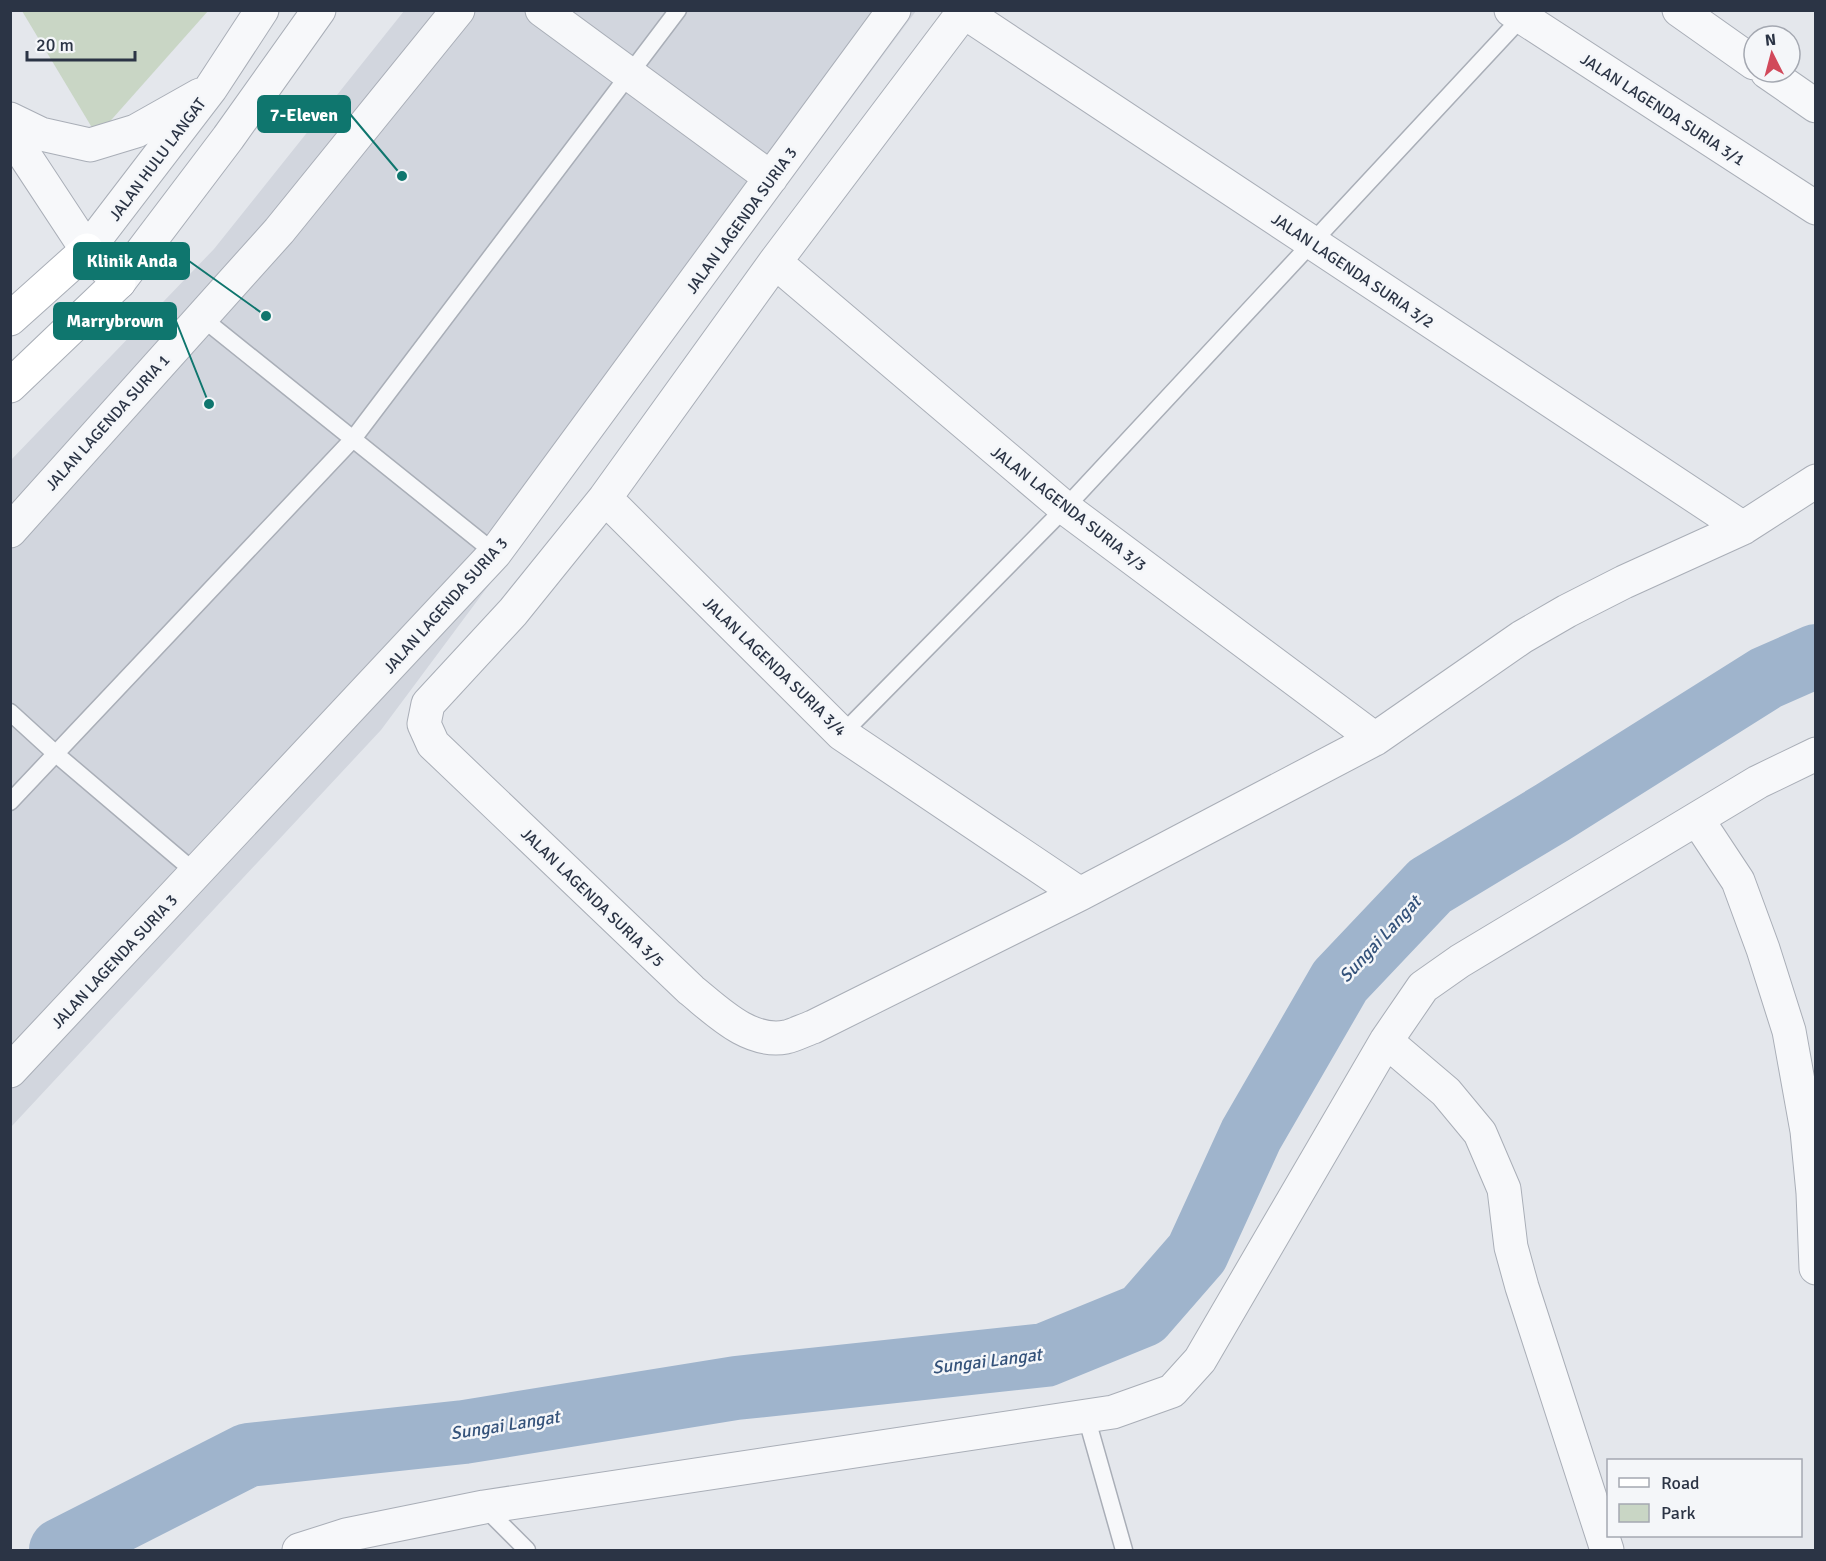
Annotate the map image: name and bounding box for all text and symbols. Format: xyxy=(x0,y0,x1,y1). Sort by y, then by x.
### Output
scale bar xyxy=(27,24,135,62)
north arrow xyxy=(1742,24,1802,84)
text: N xyxy=(1764,30,1777,51)
text: 20 m xyxy=(36,34,74,56)
street label: JALAN LAGENDA SURIA 3/1 xyxy=(1577,49,1748,170)
street label: JALAN HULU LANGAT xyxy=(105,94,211,225)
callout: 7-Eleven xyxy=(258,96,350,132)
text: 7-Eleven xyxy=(270,104,338,126)
street label: JALAN LAGENDA SURIA 3 xyxy=(682,143,802,298)
street label: JALAN LAGENDA SURIA 3/2 xyxy=(1267,209,1437,333)
callout: Klinik Anda xyxy=(74,243,189,279)
text: Klinik Anda xyxy=(87,250,177,272)
callout: Marrybrown xyxy=(54,303,176,339)
text: Marrybrown xyxy=(66,310,164,332)
street label: JALAN LAGENDA SURIA 1 xyxy=(41,350,174,495)
street label: JALAN LAGENDA SURIA 3/3 xyxy=(987,442,1150,576)
street label: JALAN LAGENDA SURIA 3 xyxy=(379,533,512,678)
street label: JALAN LAGENDA SURIA 3/4 xyxy=(698,593,850,741)
street label: JALAN LAGENDA SURIA 3/5 xyxy=(516,824,668,971)
water label: Sungai Langat xyxy=(1334,889,1427,987)
street label: JALAN LAGENDA SURIA 3 xyxy=(47,890,182,1033)
water label: Sungai Langat xyxy=(931,1343,1046,1379)
water label: Sungai Langat xyxy=(449,1405,564,1444)
legend xyxy=(1607,1459,1802,1537)
text: Road xyxy=(1661,1472,1700,1494)
text: Park xyxy=(1661,1502,1696,1524)

